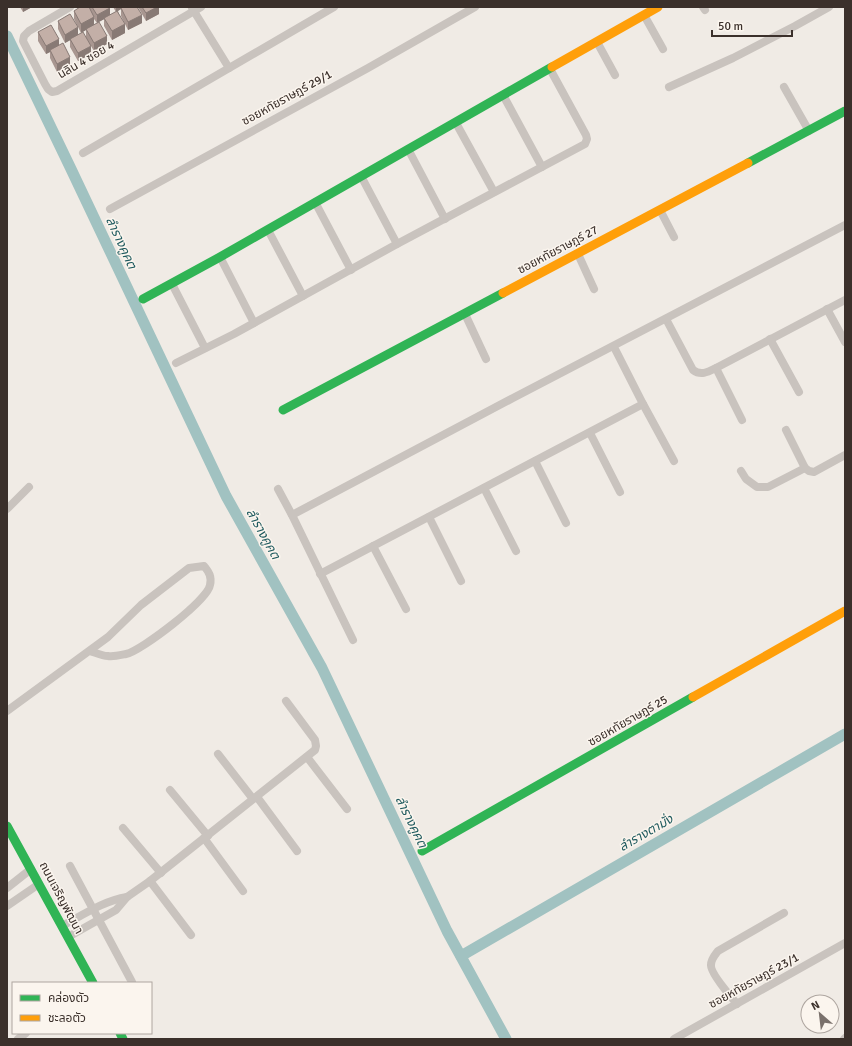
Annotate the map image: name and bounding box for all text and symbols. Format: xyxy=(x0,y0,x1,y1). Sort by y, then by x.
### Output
scale bar xyxy=(712,12,792,38)
text: 50 m xyxy=(718,19,743,34)
street label: นลิน 4 ซอย 4 xyxy=(55,37,118,82)
street label: ซอยหทัยราษฎร์ 29/1 xyxy=(239,67,335,129)
water label: ลำรางคูคต xyxy=(102,214,140,272)
street label: ซอยหทัยราษฎร์ 27 xyxy=(515,222,601,278)
water label: ลำรางคูคต xyxy=(243,506,284,563)
street label: ซอยหทัยราษฎร์ 25 xyxy=(586,692,670,750)
water label: ลำรางคูคต xyxy=(392,794,431,851)
water label: ลำรางตามั่ง xyxy=(615,810,677,855)
street label: ถนนเจริญพัฒนา xyxy=(36,859,86,937)
street label: ซอยหทัยราษฎร์ 23/1 xyxy=(706,950,802,1012)
legend xyxy=(12,982,152,1034)
text: คล่องตัว xyxy=(48,991,89,1006)
north arrow xyxy=(800,994,840,1034)
text: N xyxy=(809,998,822,1013)
text: ชะลอตัว xyxy=(48,1011,86,1026)

